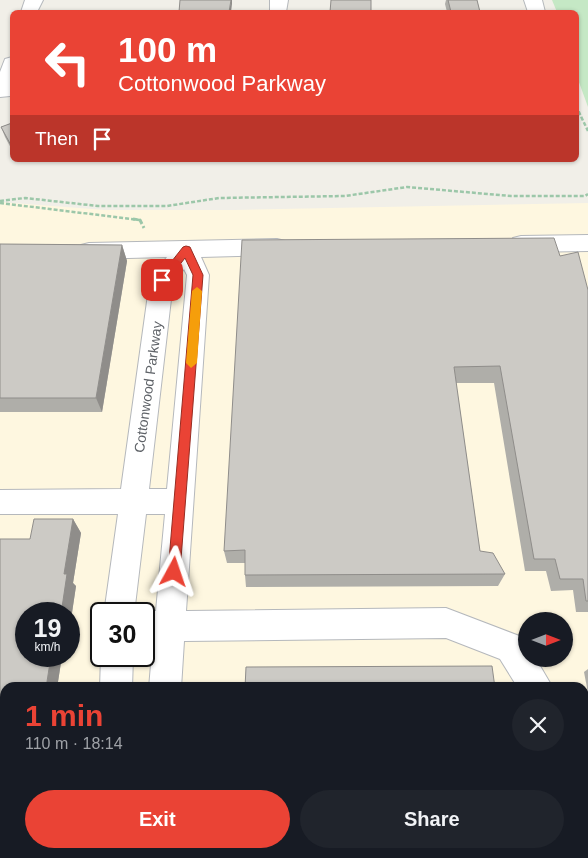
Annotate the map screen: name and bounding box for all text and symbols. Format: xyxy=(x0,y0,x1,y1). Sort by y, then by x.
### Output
icon: left xyxy=(35,30,100,95)
text: 100 m xyxy=(118,30,217,69)
text: Cottonwood Parkway xyxy=(118,71,326,96)
icon: arrive xyxy=(88,125,116,153)
text: Then xyxy=(35,128,78,149)
pin xyxy=(141,259,183,301)
icon: arrive xyxy=(148,266,176,294)
street label: Cottonwood Parkway xyxy=(131,320,165,454)
position arrow xyxy=(147,545,199,597)
speed limit sign: 30 xyxy=(90,602,155,667)
north arrow xyxy=(518,612,572,668)
map controls xyxy=(518,612,573,667)
text: 19 xyxy=(34,614,61,642)
text: km/h xyxy=(34,640,61,654)
text: 1 min xyxy=(25,699,103,732)
button: close xyxy=(512,699,564,751)
text: 110 m · 18:14 xyxy=(25,735,123,752)
button: Exit xyxy=(25,790,290,848)
button: Share xyxy=(300,790,564,848)

